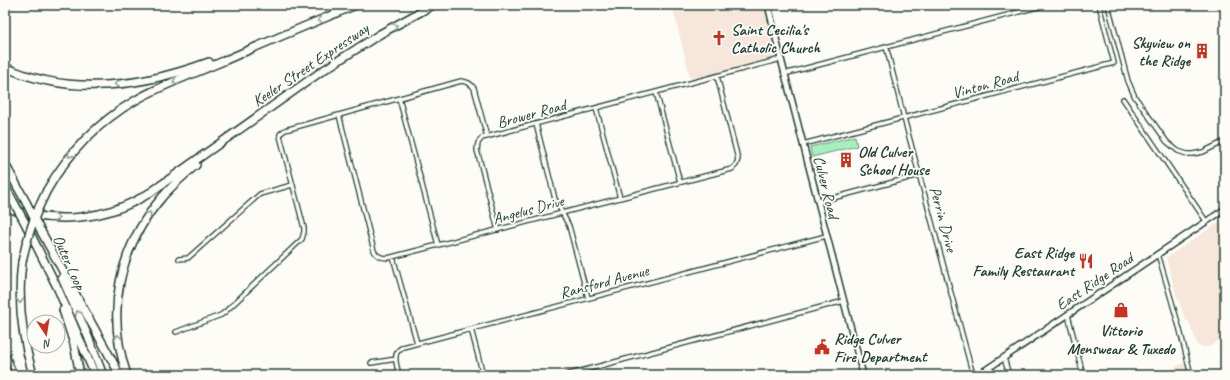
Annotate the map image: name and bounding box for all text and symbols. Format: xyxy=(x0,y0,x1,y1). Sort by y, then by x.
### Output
one-way arrow xyxy=(317,15,324,23)
street label: Keeler Street Expressway xyxy=(249,18,374,111)
place label: Saint Cecilia's Catholic Church xyxy=(731,20,820,58)
one-way arrow xyxy=(391,23,398,30)
church icon: Saint Cecilia's Catholic Church xyxy=(710,29,728,47)
place label: Skyview on the Ridge xyxy=(1131,33,1192,71)
building icon: Skyview on the Ridge xyxy=(1193,42,1211,60)
street label: Vinton Road xyxy=(950,66,1023,103)
one-way arrow xyxy=(172,77,180,85)
one-way arrow xyxy=(114,79,120,88)
street label: Brower Road xyxy=(495,95,570,133)
place label: Old Culver School House xyxy=(858,142,931,180)
one-way arrow xyxy=(68,151,75,158)
building icon: Old Culver School House xyxy=(837,151,855,169)
street label: Culver Road xyxy=(809,154,844,223)
street label: Perrin Drive xyxy=(925,185,962,256)
street label: Angelus Drive xyxy=(491,190,568,229)
one-way arrow xyxy=(144,211,152,218)
one-way arrow xyxy=(54,214,60,222)
street label: Outer Loop xyxy=(48,232,90,294)
place label: East Ridge Family Restaurant xyxy=(973,243,1076,281)
street label: East Ridge Road xyxy=(1052,247,1139,315)
restaurant icon: East Ridge Family Restaurant xyxy=(1077,252,1095,270)
street label: Ransford Avenue xyxy=(558,260,653,303)
one-way arrow xyxy=(16,298,24,304)
shop icon: Vittorio Menswear & Tuxedo xyxy=(1112,301,1130,319)
one-way arrow xyxy=(74,309,82,316)
north arrow xyxy=(26,314,66,354)
place label: Vittorio Menswear & Tuxedo xyxy=(1067,321,1176,359)
place label: Ridge Culver Fire Department xyxy=(834,329,928,367)
one-way arrow xyxy=(114,334,123,340)
text: N xyxy=(41,336,53,352)
public building icon: Ridge Culver Fire Department xyxy=(813,338,831,356)

